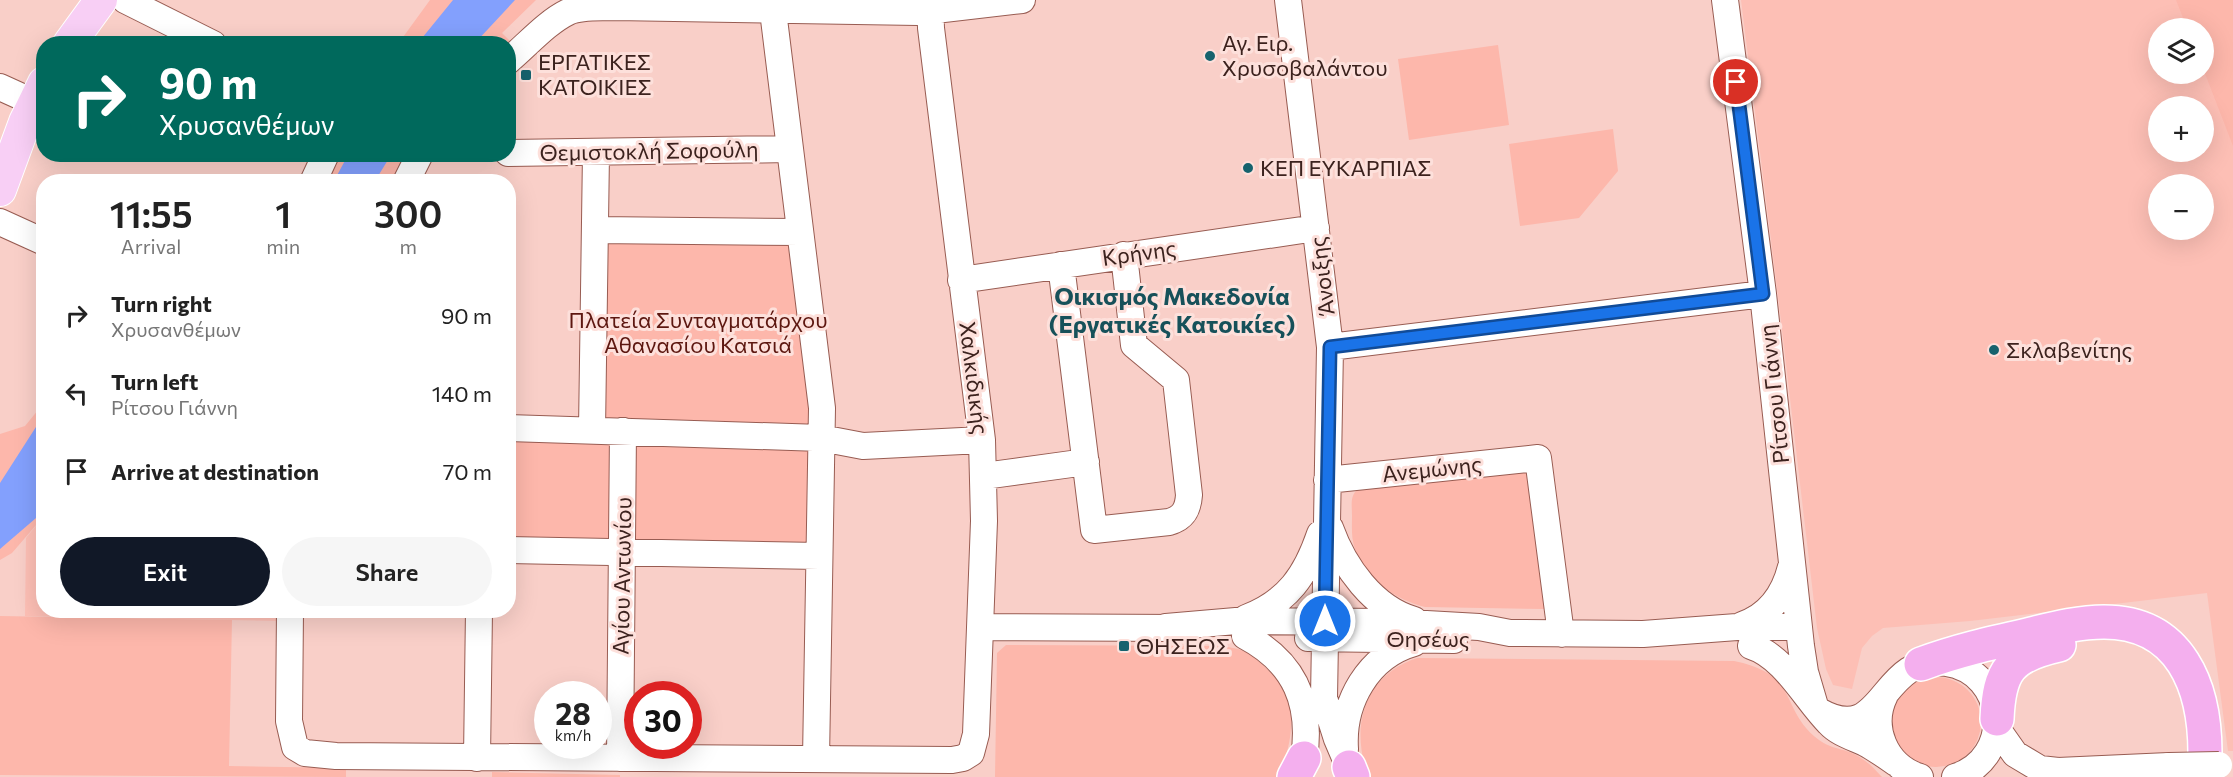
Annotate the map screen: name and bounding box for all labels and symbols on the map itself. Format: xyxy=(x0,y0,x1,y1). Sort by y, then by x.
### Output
place label: Αγ. Ειρ. Χρυσοβαλάντου xyxy=(1222,29,1388,81)
place label: ΕΡΓΑΤΙΚΕΣ ΚΑΤΟΙΚΙΕΣ xyxy=(538,48,652,100)
marker: Αγ. Ειρ. Χρυσοβαλάντου xyxy=(1203,49,1217,63)
pin xyxy=(1710,56,1761,107)
marker: ΕΡΓΑΤΙΚΕΣ ΚΑΤΟΙΚΙΕΣ xyxy=(519,68,533,82)
street label: Θεμιστοκλή Σοφούλη xyxy=(539,135,759,166)
place label: ΚΕΠ ΕΥΚΑΡΠΙΑΣ xyxy=(1260,154,1431,181)
marker: ΚΕΠ ΕΥΚΑΡΠΙΑΣ xyxy=(1241,161,1255,175)
street label: Κρήνης xyxy=(1100,234,1178,271)
street label: Άνοιξης xyxy=(1303,235,1340,318)
district label: Οικισμός Μακεδονία (Εργατικές Κατοικίες) xyxy=(1049,281,1295,338)
park label: Πλατεία Συνταγματάρχου Αθανασίου Κατσιά xyxy=(568,306,828,358)
street label: Χαλκιδικής xyxy=(954,320,995,436)
street label: Ρίτσου Γιάννη xyxy=(1753,323,1794,465)
place label: Σκλαβενίτης xyxy=(2006,336,2132,363)
marker: Σκλαβενίτης xyxy=(1987,343,2001,357)
street label: Ανεμώνης xyxy=(1381,450,1483,487)
street label: Αγίου Αντωνίου xyxy=(607,497,636,655)
position arrow xyxy=(1293,589,1357,653)
street label: Θησέως xyxy=(1386,625,1470,652)
place label: ΘΗΣΕΩΣ xyxy=(1136,632,1230,659)
marker: ΘΗΣΕΩΣ xyxy=(1117,639,1131,653)
speed limit sign: 30 xyxy=(624,681,702,759)

